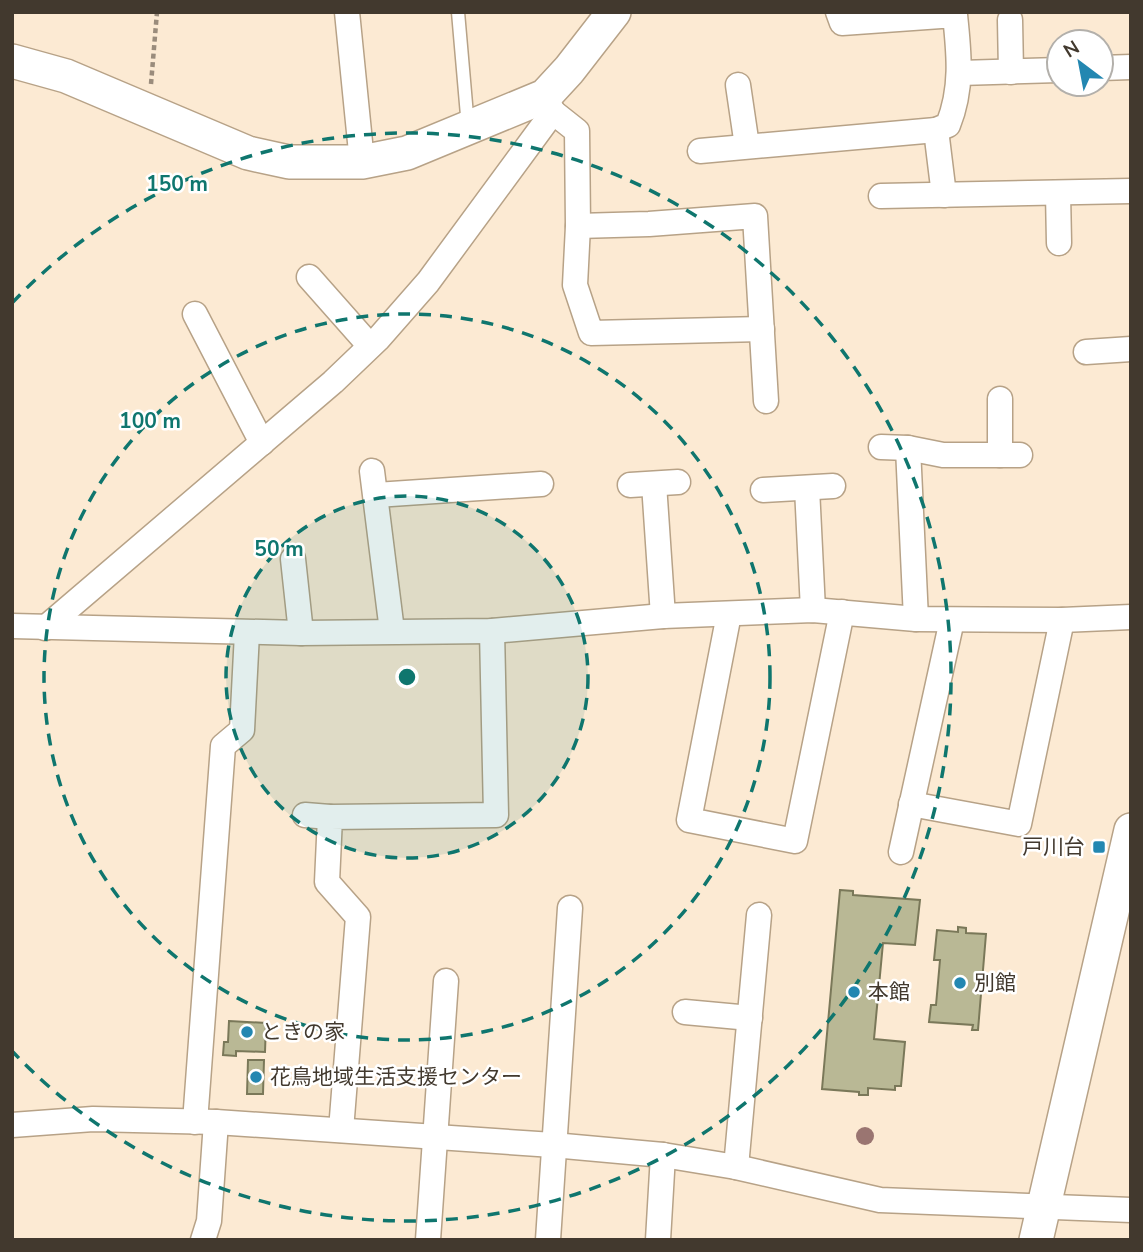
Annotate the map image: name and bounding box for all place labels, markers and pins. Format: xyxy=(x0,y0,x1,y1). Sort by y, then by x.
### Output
centre of rings xyxy=(395,665,419,689)
place label: 戸川台 xyxy=(1022,833,1085,861)
marker: 戸川台 xyxy=(1091,839,1107,855)
place label: 別館 xyxy=(974,969,1016,997)
marker: 別館 xyxy=(952,975,968,991)
place label: 本館 xyxy=(868,978,910,1006)
marker: 本館 xyxy=(846,984,862,1000)
place label: ときの家 xyxy=(261,1018,345,1046)
marker: ときの家 xyxy=(239,1024,255,1040)
place label: 花鳥地域生活支援センター xyxy=(270,1063,522,1091)
marker: 花鳥地域生活支援センター xyxy=(248,1069,264,1085)

